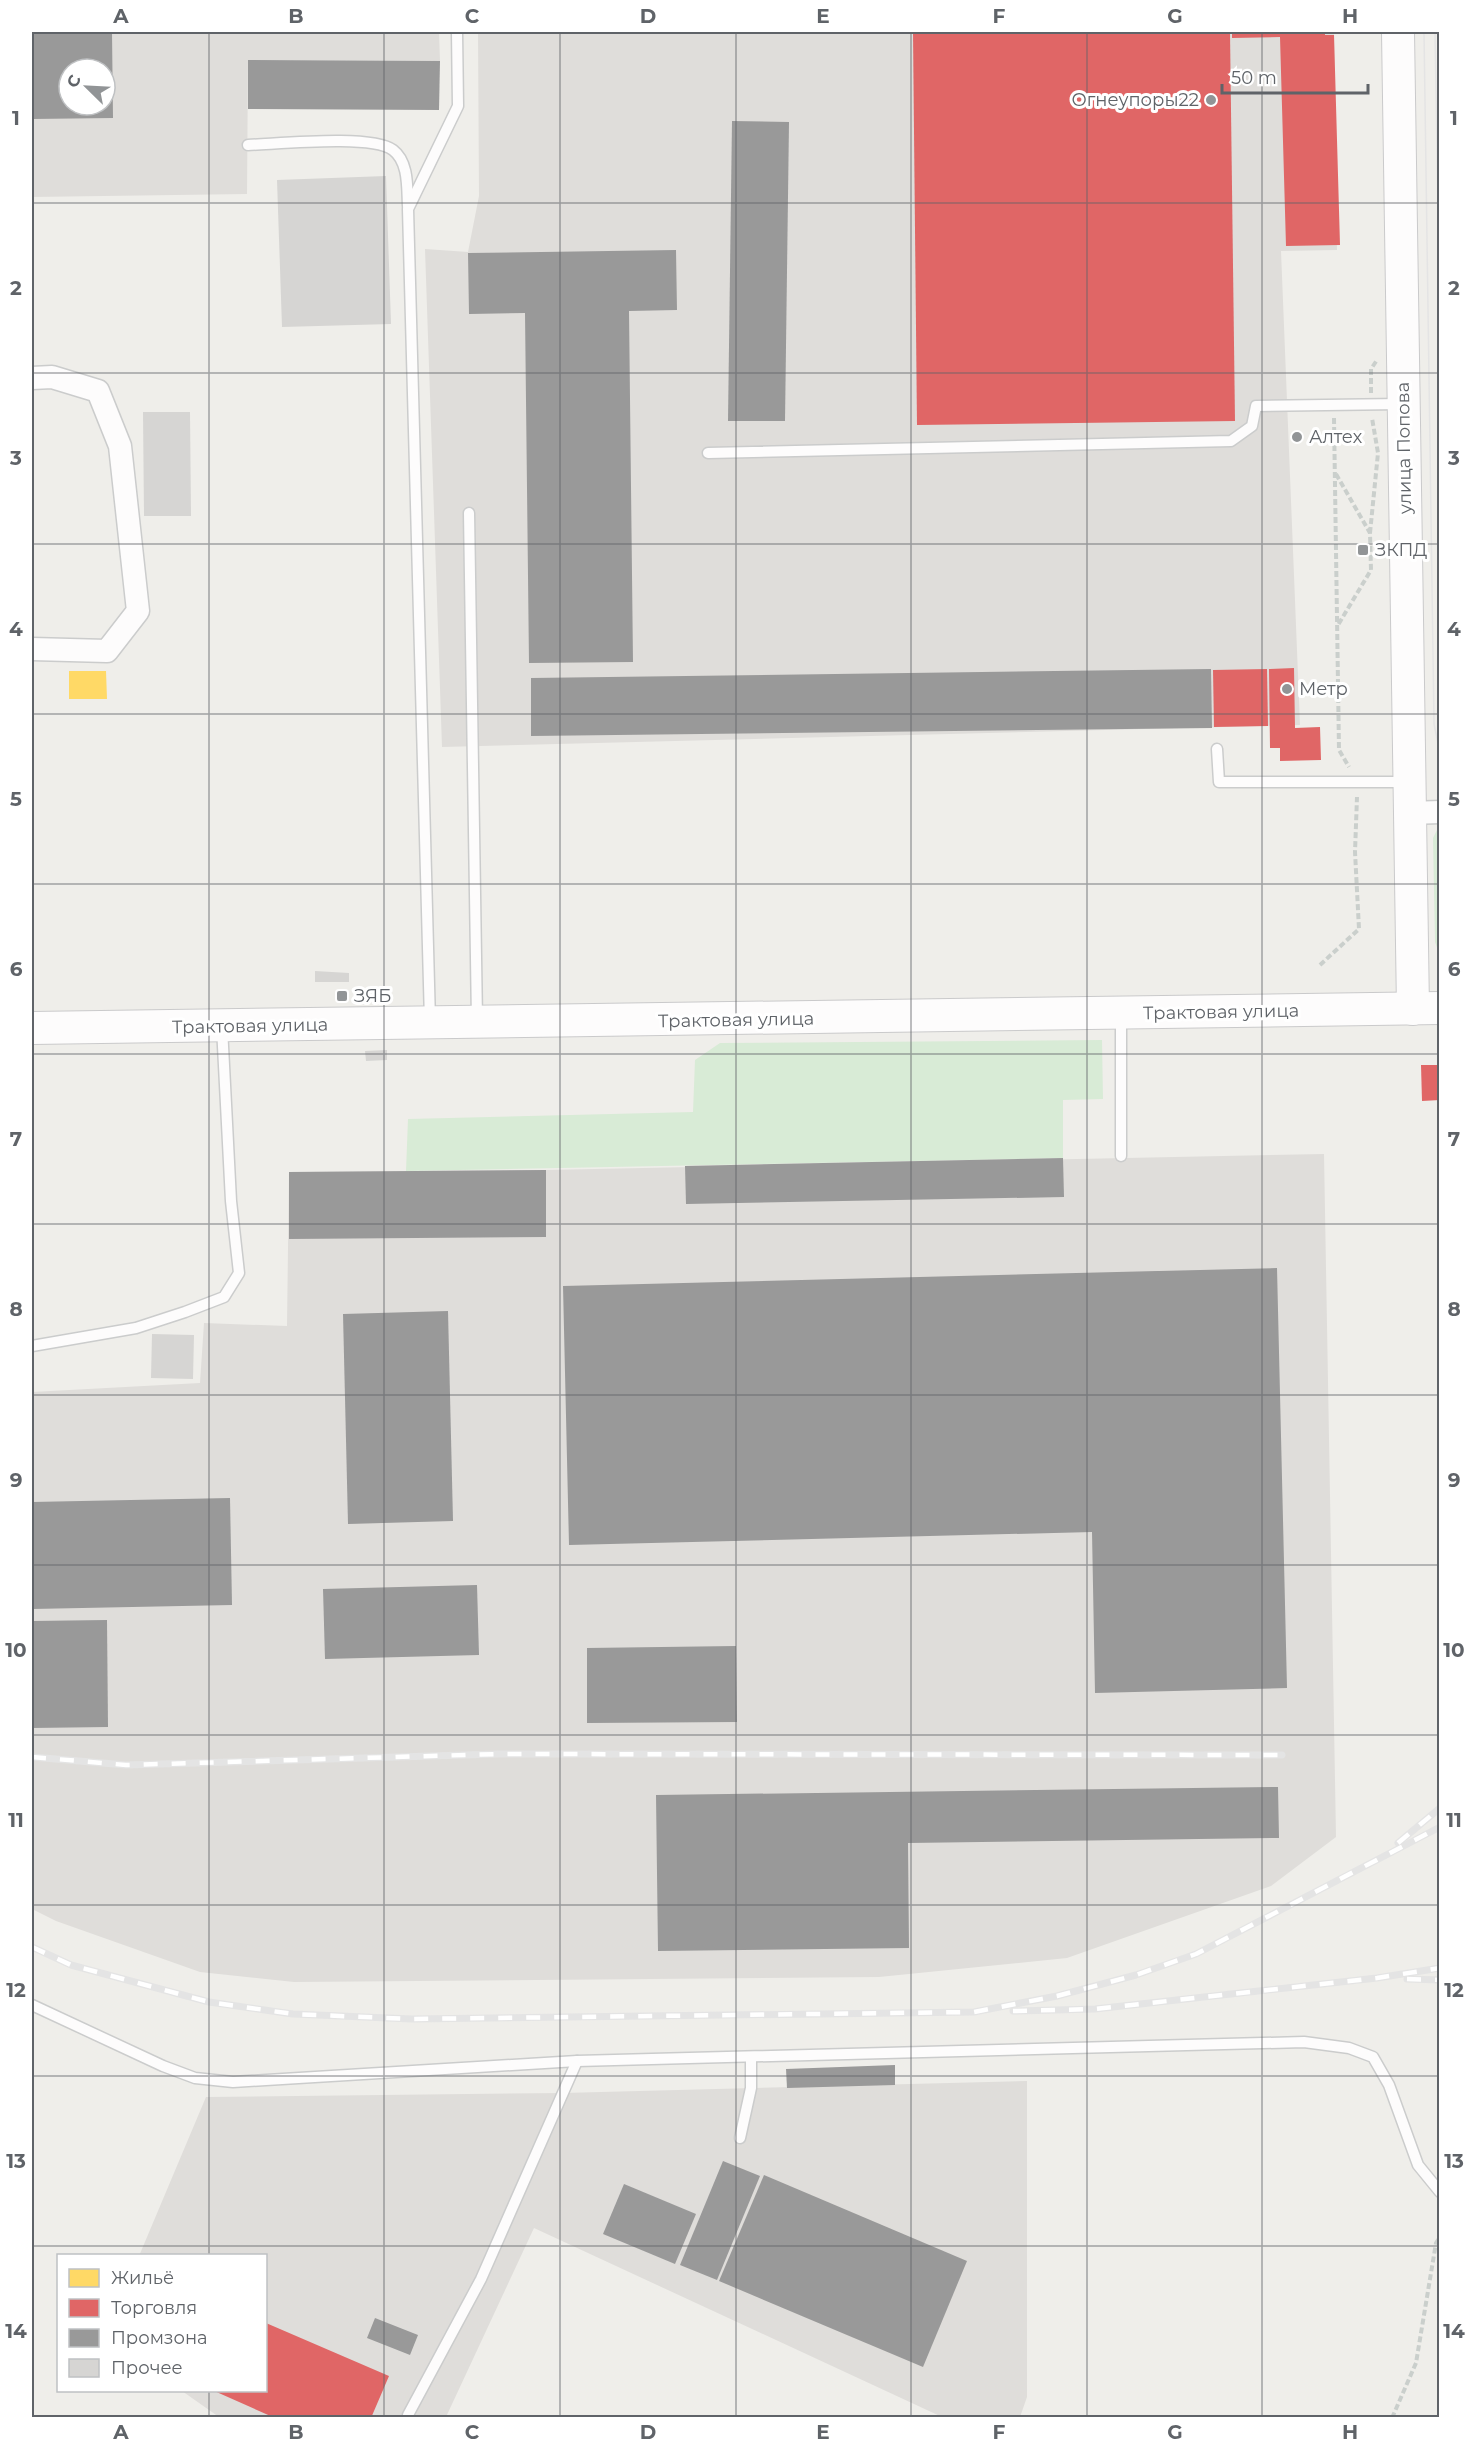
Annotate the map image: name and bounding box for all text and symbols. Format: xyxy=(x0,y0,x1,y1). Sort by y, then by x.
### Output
text: A xyxy=(112,4,129,28)
text: B xyxy=(288,4,304,28)
text: C xyxy=(465,4,480,28)
text: D xyxy=(640,4,656,28)
text: E xyxy=(816,4,830,28)
text: F xyxy=(993,4,1006,28)
text: G xyxy=(1167,4,1183,28)
text: H xyxy=(1342,4,1358,28)
north arrow xyxy=(57,57,117,117)
scale bar xyxy=(1222,57,1368,95)
text: 50 m xyxy=(1231,67,1277,89)
text: С xyxy=(63,72,85,90)
place label: Огнеупоры22 xyxy=(1071,89,1199,111)
marker: Огнеупоры22 xyxy=(1204,93,1218,107)
text: 1 xyxy=(12,106,20,130)
text: 1 xyxy=(1450,106,1458,130)
text: 2 xyxy=(10,276,22,300)
text: 2 xyxy=(1448,276,1460,300)
street label: улица Попова xyxy=(1392,382,1416,515)
place label: Алтех xyxy=(1309,426,1363,448)
marker: Алтех xyxy=(1290,430,1304,444)
text: 3 xyxy=(9,446,22,470)
text: 3 xyxy=(1447,446,1460,470)
place label: ЗКПД xyxy=(1375,539,1427,561)
marker: ЗКПД xyxy=(1356,543,1370,557)
text: 4 xyxy=(9,617,23,641)
text: 4 xyxy=(1447,617,1461,641)
place label: Метр xyxy=(1299,678,1348,700)
marker: Метр xyxy=(1280,682,1294,696)
text: 5 xyxy=(10,787,22,811)
text: 5 xyxy=(1448,787,1460,811)
text: 6 xyxy=(10,957,23,981)
text: 6 xyxy=(1448,957,1461,981)
place label: ЗЯБ xyxy=(354,985,391,1007)
marker: ЗЯБ xyxy=(335,989,349,1003)
street label: Трактовая улица xyxy=(1143,1000,1299,1024)
street label: Трактовая улица xyxy=(658,1008,814,1032)
street label: Трактовая улица xyxy=(172,1014,328,1038)
text: 7 xyxy=(10,1127,22,1151)
text: 7 xyxy=(1448,1127,1460,1151)
text: 8 xyxy=(9,1297,23,1321)
text: 8 xyxy=(1447,1297,1461,1321)
text: 9 xyxy=(10,1468,22,1492)
text: 9 xyxy=(1448,1468,1460,1492)
text: 10 xyxy=(5,1638,27,1662)
text: 10 xyxy=(1443,1638,1465,1662)
text: 11 xyxy=(8,1808,24,1832)
text: 11 xyxy=(1446,1808,1462,1832)
text: 12 xyxy=(6,1978,26,2002)
text: 12 xyxy=(1444,1978,1464,2002)
text: 13 xyxy=(6,2149,26,2173)
text: 13 xyxy=(1444,2149,1464,2173)
legend xyxy=(57,2254,267,2392)
text: Жильё xyxy=(111,2267,174,2289)
text: Торговля xyxy=(111,2297,197,2319)
text: 14 xyxy=(5,2319,27,2343)
text: 14 xyxy=(1443,2319,1465,2343)
text: Промзона xyxy=(111,2327,208,2349)
text: Прочее xyxy=(111,2357,183,2379)
text: A xyxy=(112,2420,129,2444)
text: B xyxy=(288,2420,304,2444)
text: C xyxy=(465,2420,480,2444)
text: D xyxy=(640,2420,656,2444)
text: E xyxy=(816,2420,830,2444)
text: F xyxy=(993,2420,1006,2444)
text: G xyxy=(1167,2420,1183,2444)
text: H xyxy=(1342,2420,1358,2444)

